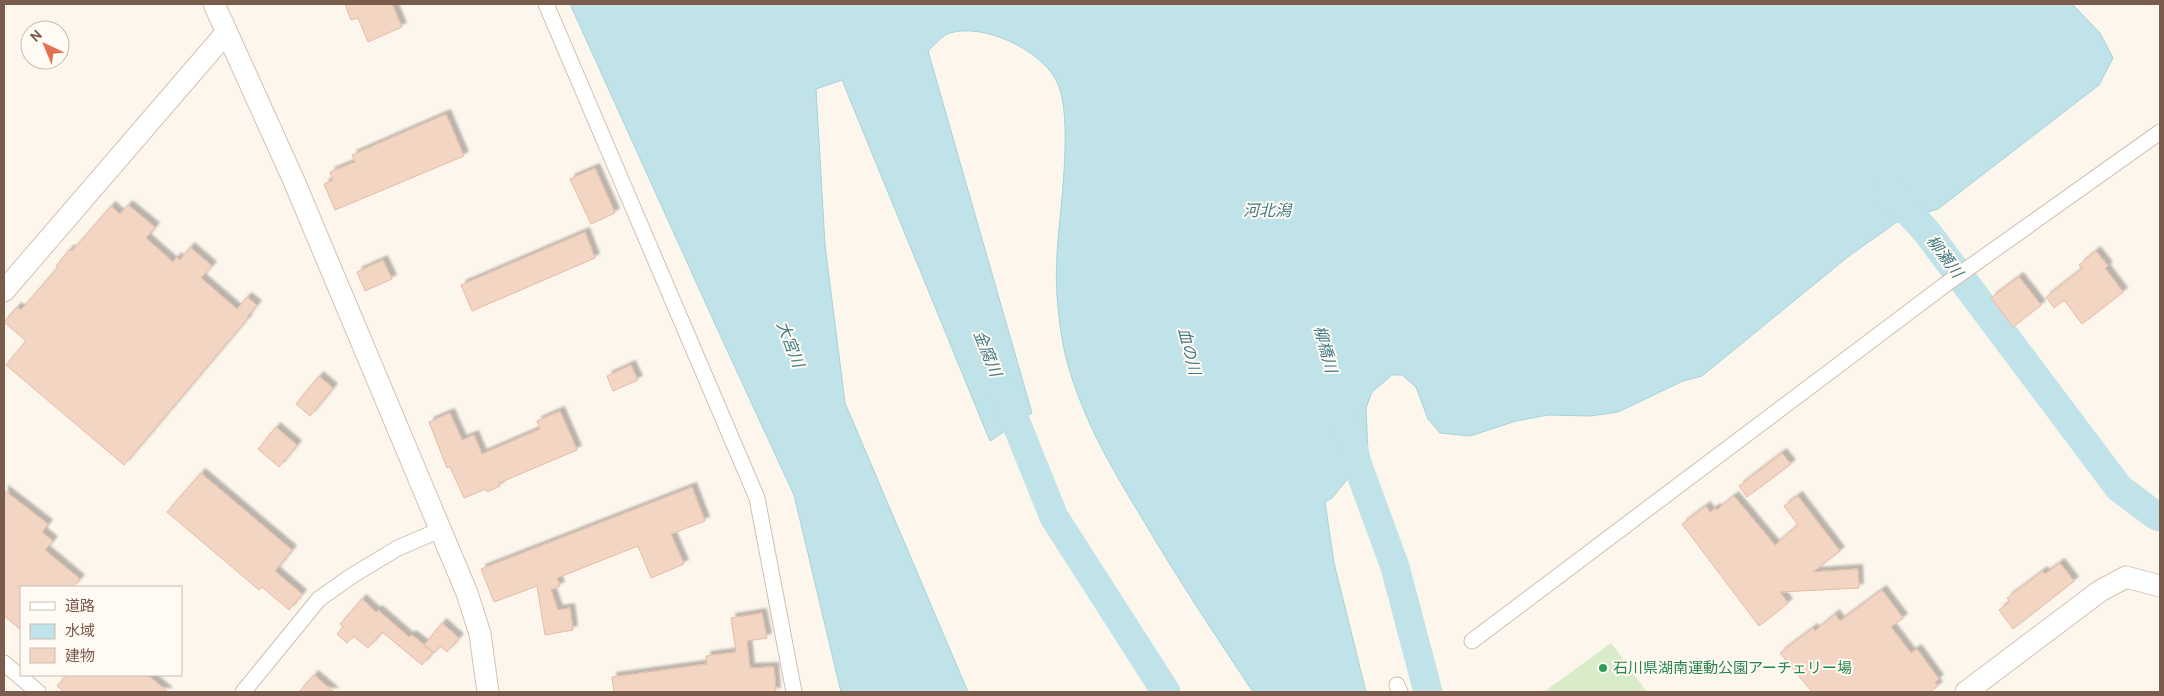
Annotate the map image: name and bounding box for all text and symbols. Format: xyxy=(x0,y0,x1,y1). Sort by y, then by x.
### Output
north arrow xyxy=(20,20,70,70)
text: N xyxy=(27,27,47,46)
water label: 河北潟 xyxy=(1243,202,1293,222)
water label: 柳瀬川 xyxy=(1921,232,1967,284)
water label: 大宮川 xyxy=(771,319,808,373)
water label: 柳橋川 xyxy=(1308,324,1340,377)
water label: 血の川 xyxy=(1173,326,1204,379)
water label: 金腐川 xyxy=(968,328,1005,382)
legend xyxy=(20,586,182,676)
text: 道路 xyxy=(65,598,95,617)
text: 水域 xyxy=(65,623,95,642)
text: 建物 xyxy=(65,648,95,667)
place label: 石川県湖南運動公園アーチェリー場 xyxy=(1613,660,1852,679)
marker: 石川県湖南運動公園アーチェリー場 xyxy=(1597,662,1609,674)

